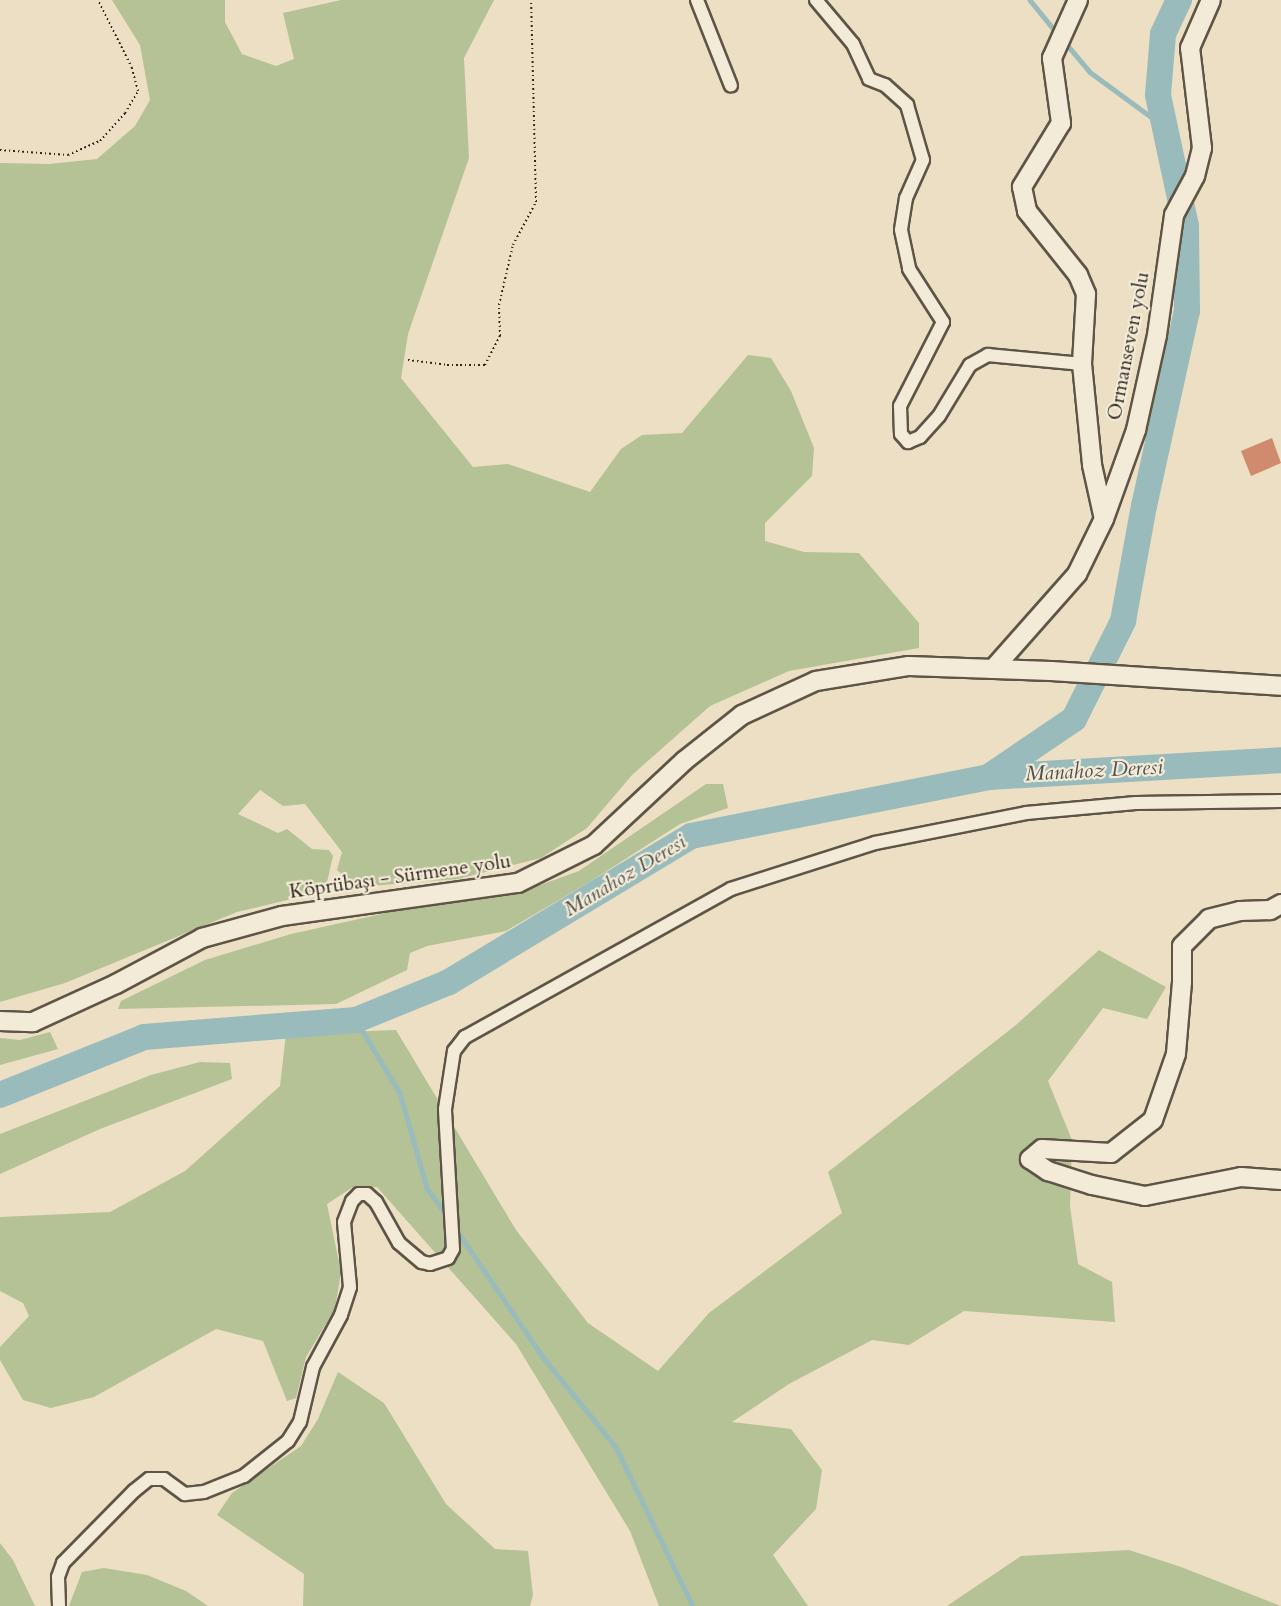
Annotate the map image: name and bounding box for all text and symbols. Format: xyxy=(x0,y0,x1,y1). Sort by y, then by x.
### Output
street label: Ormanseven yolu xyxy=(1102,270,1154,422)
water label: Manahoz Deresi xyxy=(1025,755,1163,787)
water label: Manahoz Deresi xyxy=(559,830,691,922)
street label: Köprübaşı - Sürmene yolu xyxy=(288,849,512,903)

